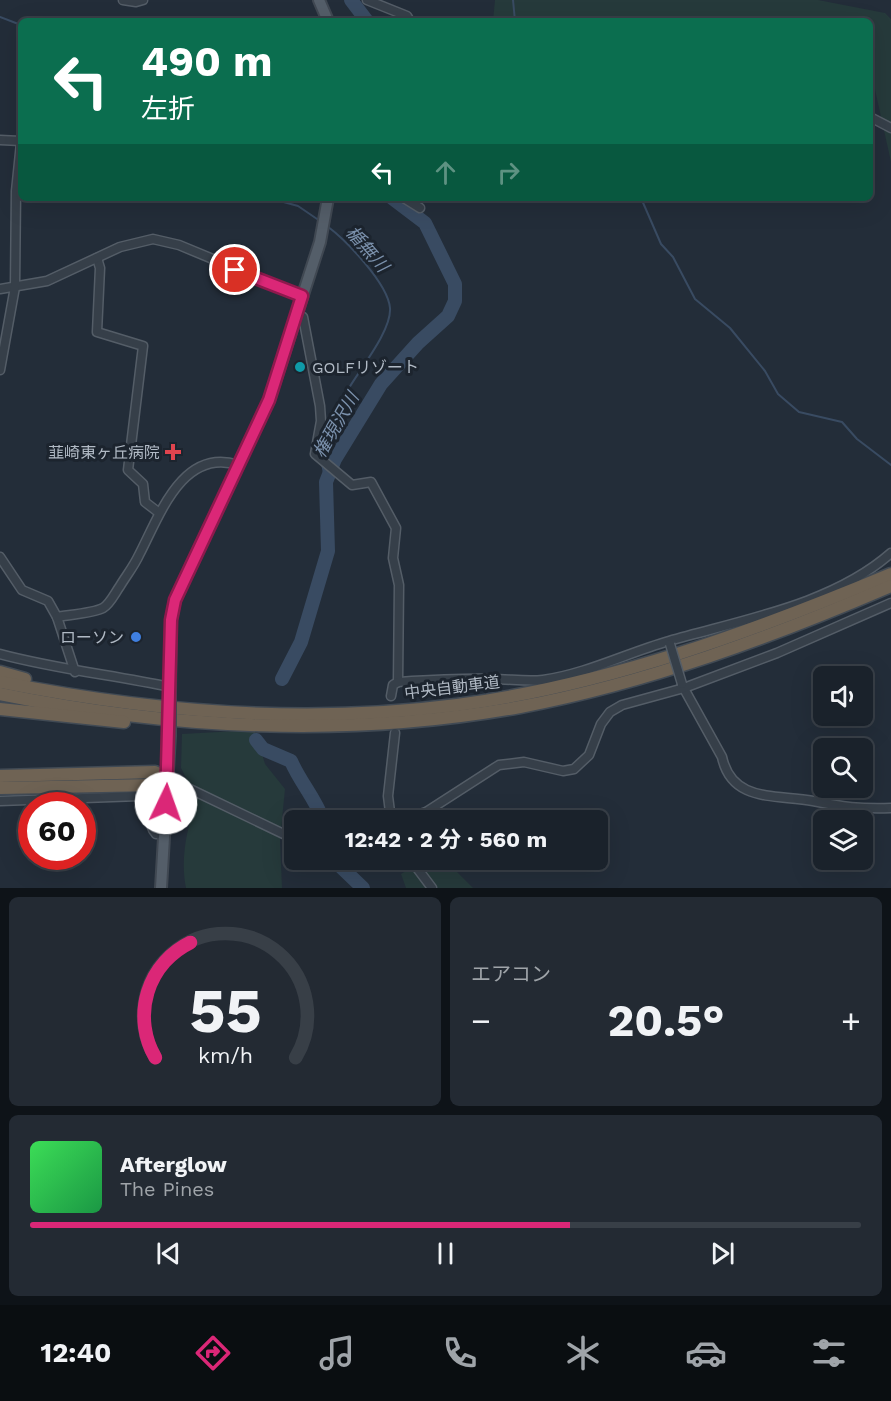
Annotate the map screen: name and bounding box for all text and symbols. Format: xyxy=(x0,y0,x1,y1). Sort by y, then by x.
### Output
text: 490 m xyxy=(141,37,273,86)
icon: left xyxy=(42,42,120,120)
text: 左折 xyxy=(141,93,195,125)
icon: left xyxy=(366,156,399,189)
icon: ahead xyxy=(429,156,462,189)
icon: right xyxy=(492,156,525,189)
water label: 楯無川 xyxy=(342,221,394,277)
pin xyxy=(209,244,260,295)
icon: arrive xyxy=(218,253,251,286)
place label: GOLFリゾート xyxy=(312,358,419,377)
marker: GOLFリゾート xyxy=(293,360,307,374)
water label: 権現沢川 xyxy=(308,387,364,461)
place label: 韮崎東ヶ丘病院 xyxy=(48,443,160,462)
marker: 韮崎東ヶ丘病院 xyxy=(164,443,182,461)
place label: ローソン xyxy=(60,628,124,647)
marker: ローソン xyxy=(129,630,143,644)
map controls xyxy=(813,666,873,870)
button: sound xyxy=(813,666,873,726)
street label: 中央自動車道 xyxy=(403,672,501,703)
button: search xyxy=(813,738,873,798)
position arrow xyxy=(134,771,198,835)
speed limit sign: 60 xyxy=(18,792,96,870)
button: layers xyxy=(813,810,873,870)
text: 12:42 · 2 分 · 560 m xyxy=(345,827,547,852)
text: エアコン xyxy=(471,962,551,986)
text: 55 xyxy=(189,974,261,1047)
text: 20.5° xyxy=(608,994,724,1047)
text: − xyxy=(471,1001,491,1040)
text: + xyxy=(841,1001,861,1040)
text: km/h xyxy=(197,1044,253,1069)
text: Afterglow xyxy=(120,1152,227,1177)
text: The Pines xyxy=(120,1177,214,1201)
icon: previous xyxy=(152,1237,185,1270)
icon: pause xyxy=(429,1237,462,1270)
icon: next xyxy=(706,1237,739,1270)
icon: directions xyxy=(192,1332,234,1374)
icon: music xyxy=(316,1332,358,1374)
icon: phone xyxy=(439,1332,481,1374)
icon: climate xyxy=(562,1332,604,1374)
icon: car xyxy=(685,1332,727,1374)
icon: filters xyxy=(808,1332,850,1374)
text: 12:40 xyxy=(41,1337,111,1369)

